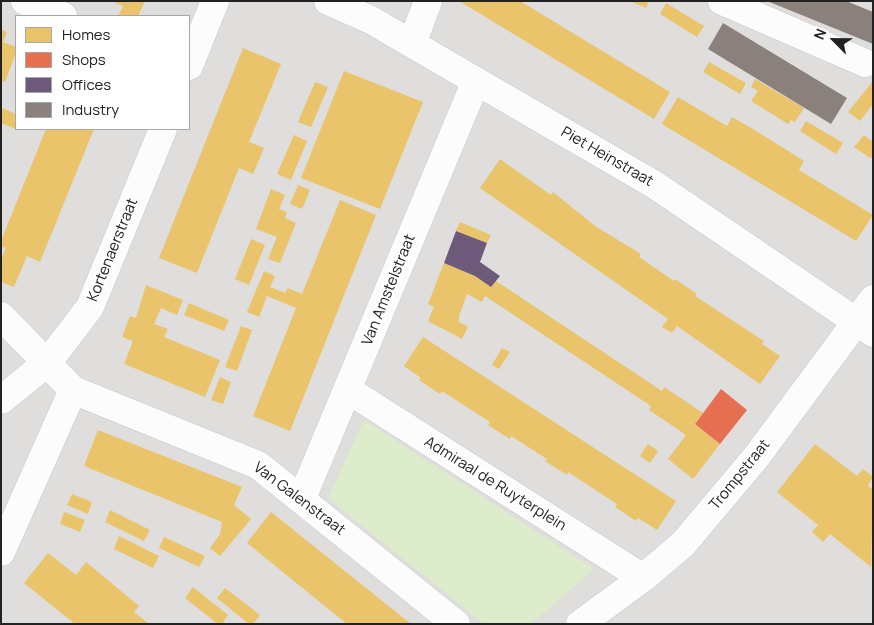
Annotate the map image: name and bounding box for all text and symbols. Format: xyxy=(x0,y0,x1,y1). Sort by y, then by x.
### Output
legend xyxy=(15,15,190,130)
north arrow xyxy=(809,15,859,65)
text: Homes xyxy=(62,24,110,45)
text: N xyxy=(809,26,830,42)
text: Shops xyxy=(62,49,106,70)
text: Offices xyxy=(62,74,111,95)
text: Industry xyxy=(62,99,119,120)
street label: Piet Heinstraat xyxy=(558,123,656,191)
street label: Kortenaerstraat xyxy=(84,196,142,304)
street label: Van Amstelstraat xyxy=(358,232,420,348)
street label: Admiraal de Ruyterplein xyxy=(421,433,569,535)
street label: Trompstraat xyxy=(706,436,774,514)
street label: Van Galenstraat xyxy=(250,459,348,539)

